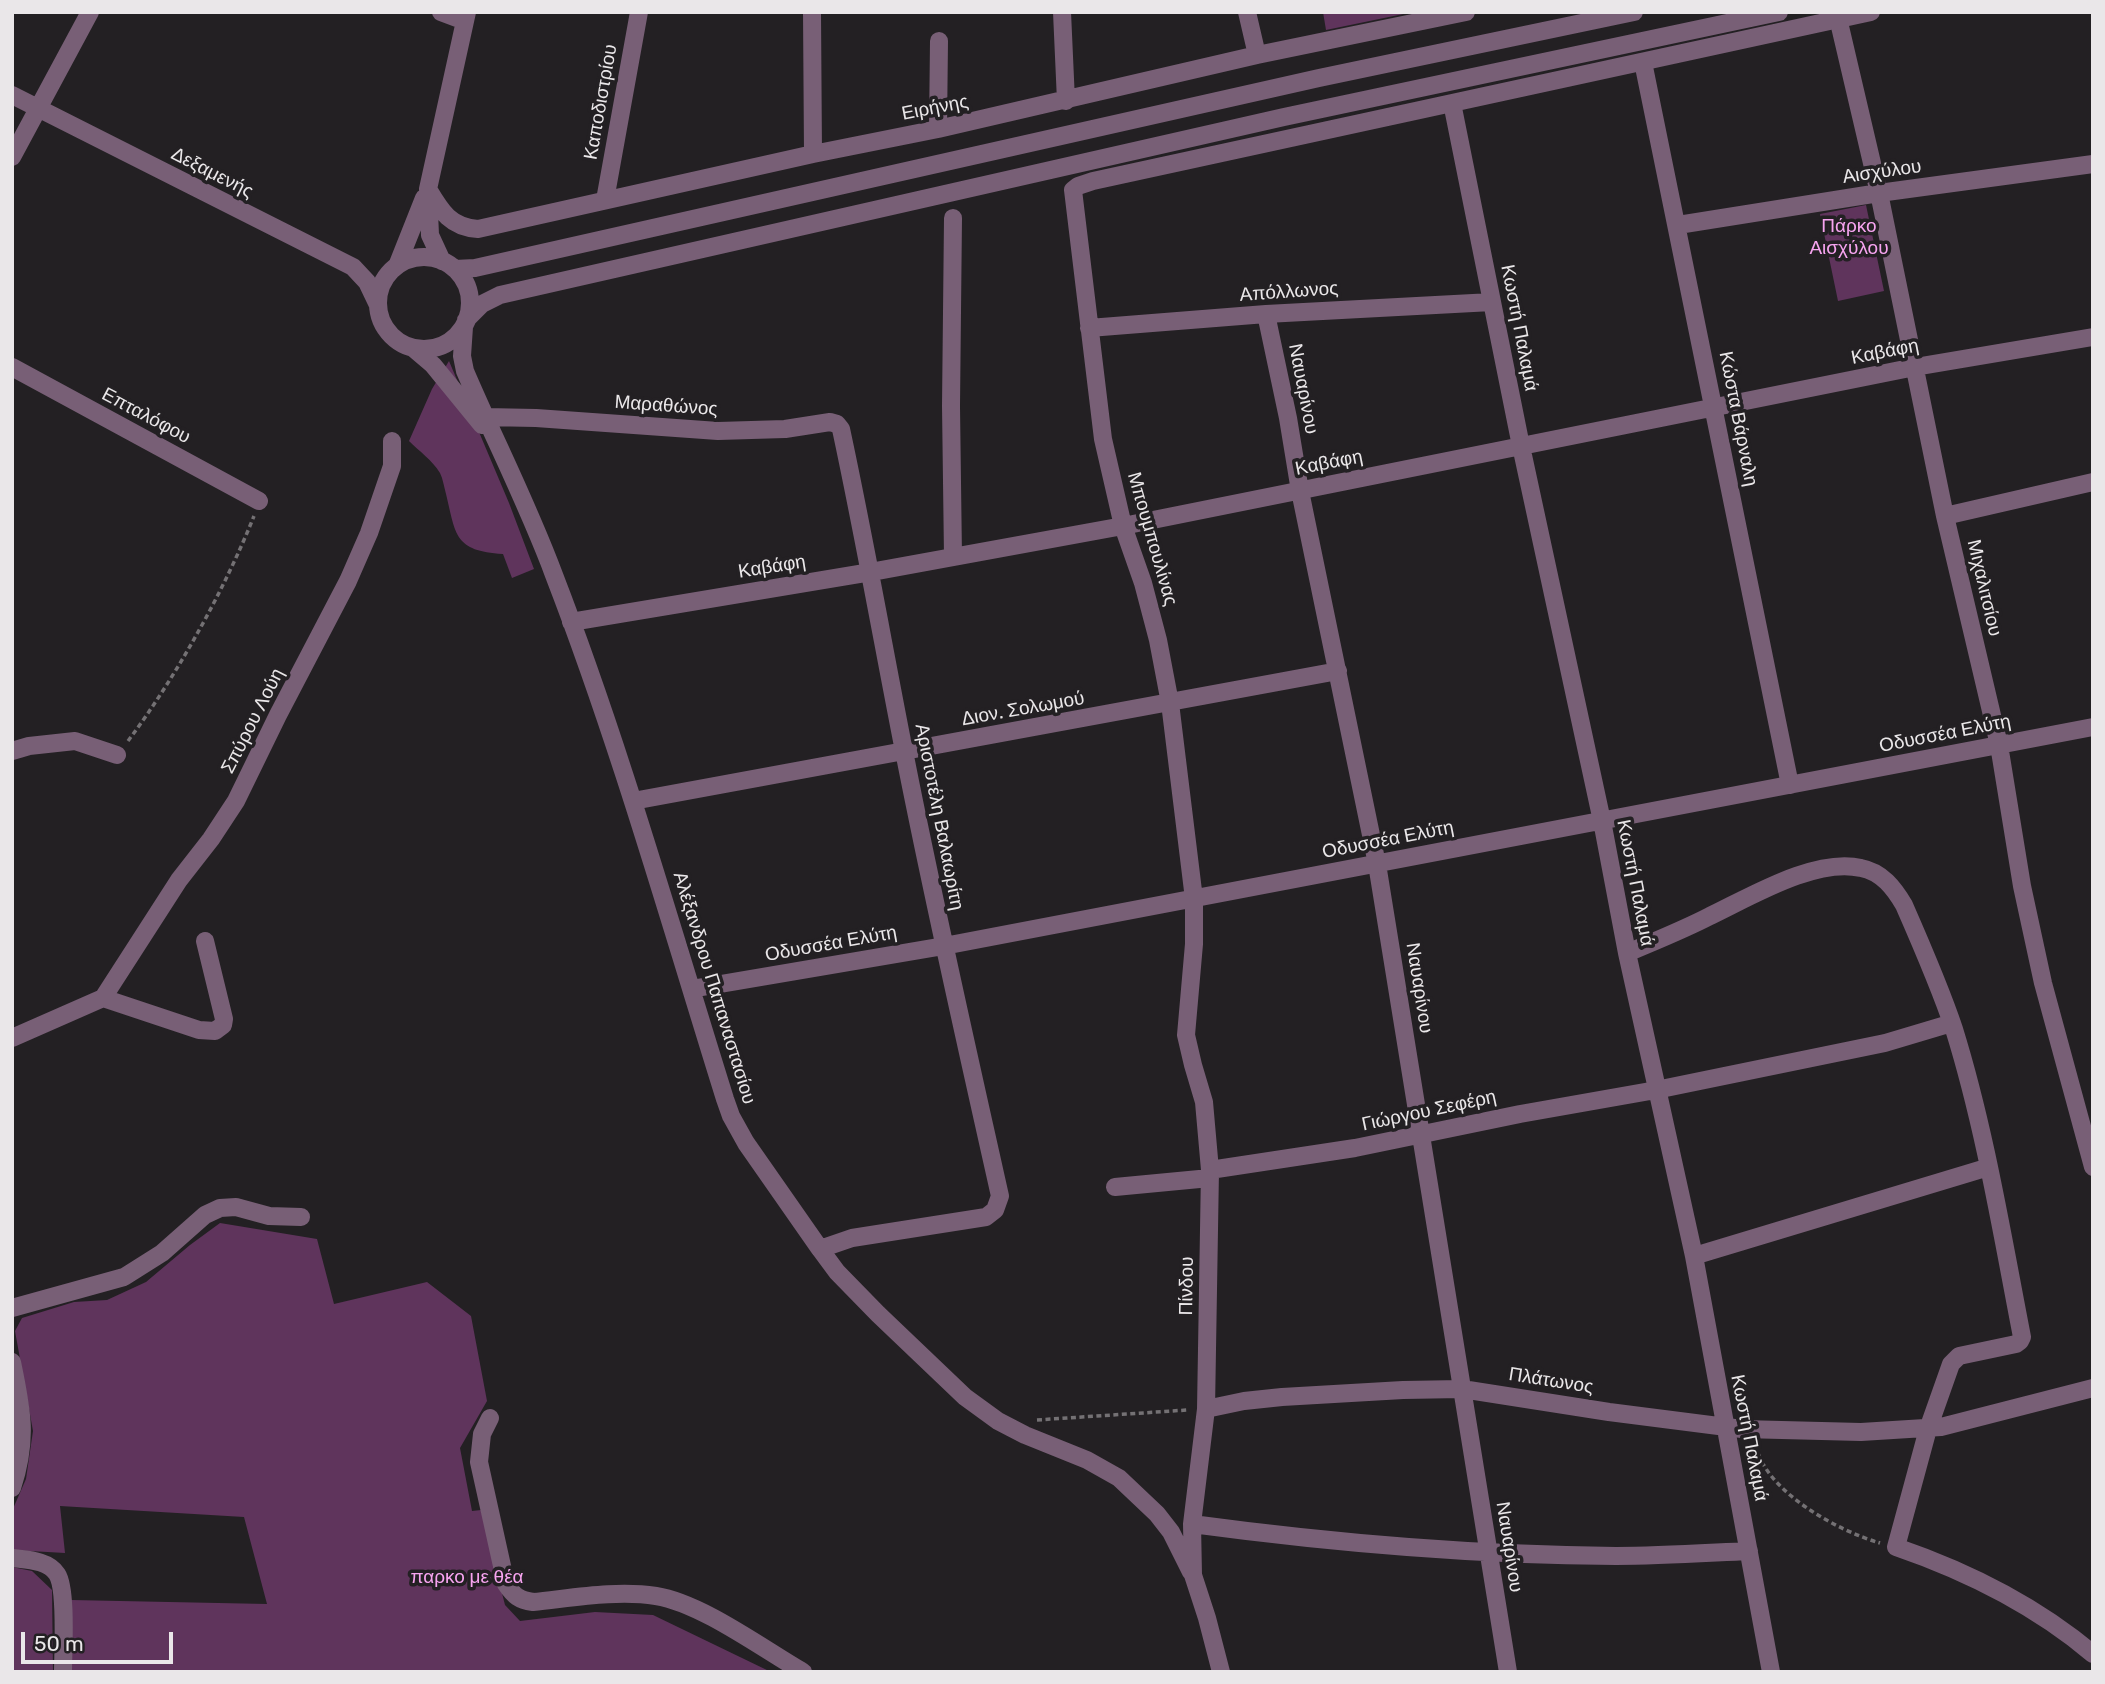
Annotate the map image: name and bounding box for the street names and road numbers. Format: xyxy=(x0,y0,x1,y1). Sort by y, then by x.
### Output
street label: Καποδιστρίου xyxy=(580,42,622,162)
street label: Ειρήνης xyxy=(900,90,970,126)
street label: Δεξαμενής xyxy=(167,143,257,203)
street label: Αισχύλου xyxy=(1841,155,1923,189)
street label: Κωστή Παλαμά xyxy=(1496,263,1542,393)
street label: Απόλλωνος xyxy=(1239,277,1339,307)
street label: Καβάφη xyxy=(1849,334,1921,370)
street label: Ναυαρίνου xyxy=(1283,342,1323,436)
street label: Κώστα Βάρναλη xyxy=(1714,350,1762,488)
street label: Επταλόφου xyxy=(98,383,194,449)
street label: Μαραθώνος xyxy=(614,391,718,421)
street label: Καβάφη xyxy=(1293,445,1365,481)
street label: Μπουμπουλίνας xyxy=(1122,470,1182,608)
street label: Μιχαλιτσίου xyxy=(1962,538,2006,638)
street label: Καβάφη xyxy=(737,550,807,584)
street label: Σπύρου Λούη xyxy=(217,665,289,777)
street label: Διον. Σολωμού xyxy=(960,687,1086,731)
street label: Οδυσσέα Ελύτη xyxy=(1877,710,2013,758)
street label: Αριστοτέλη Βαλαωρίτη xyxy=(910,722,968,912)
street label: Οδυσσέα Ελύτη xyxy=(1320,816,1456,864)
street label: Κωστή Παλαμά xyxy=(1612,818,1658,948)
street label: Αλέξανδρου Παπαναστασίου xyxy=(668,869,760,1107)
street label: Οδυσσέα Ελύτη xyxy=(763,921,899,967)
street label: Ναυαρίνου xyxy=(1401,941,1437,1035)
street label: Γιώργου Σεφέρη xyxy=(1360,1086,1498,1136)
street label: Πίνδου xyxy=(1175,1256,1199,1316)
street label: Πλάτωνος xyxy=(1507,1363,1595,1399)
street label: Κωστή Παλαμά xyxy=(1726,1373,1772,1503)
street label: Ναυαρίνου xyxy=(1491,1500,1527,1594)

